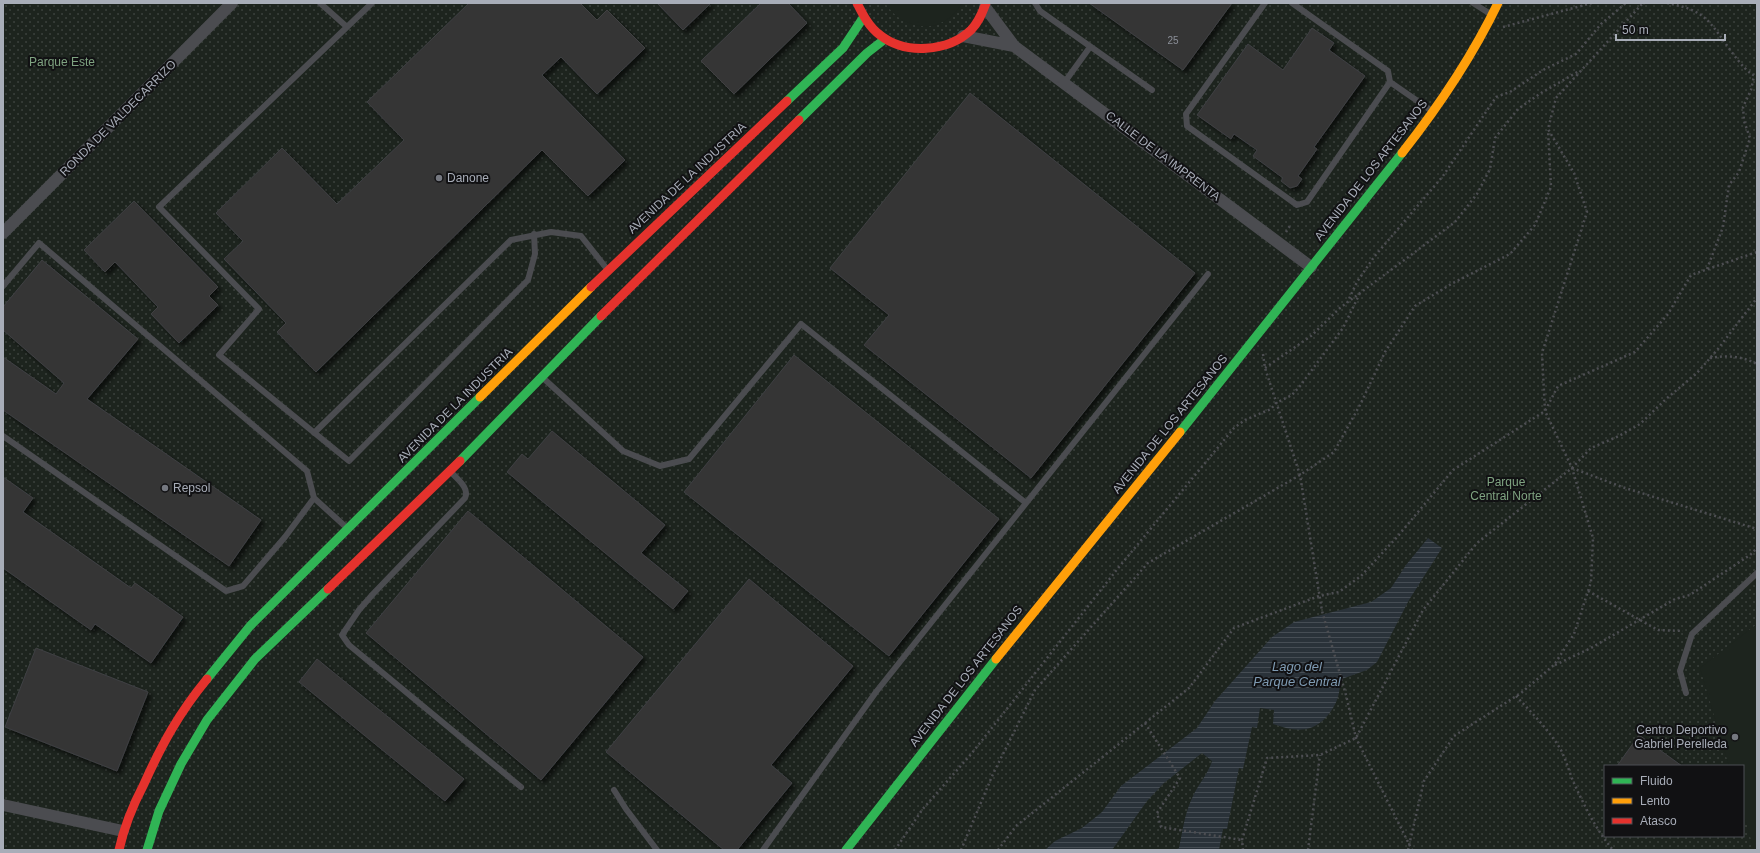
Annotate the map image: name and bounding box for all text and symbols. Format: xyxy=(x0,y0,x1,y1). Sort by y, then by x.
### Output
scale bar xyxy=(1616,16,1725,42)
text: 50 m xyxy=(1622,23,1649,37)
house number: 25 xyxy=(1167,35,1179,46)
park label: Parque Este xyxy=(29,55,95,69)
street label: RONDA DE VALDECARRIZO xyxy=(57,57,179,179)
street label: AVENIDA DE LOS ARTESANOS xyxy=(1312,97,1430,243)
street label: CALLE DE LA IMPRENTA xyxy=(1103,108,1223,204)
street label: AVENIDA DE LA INDUSTRIA xyxy=(625,120,749,236)
place label: Danone xyxy=(447,171,489,185)
marker: Danone xyxy=(434,173,444,183)
street label: AVENIDA DE LA INDUSTRIA xyxy=(395,345,515,465)
street label: AVENIDA DE LOS ARTESANOS xyxy=(1110,352,1230,496)
park label: Parque Central Norte xyxy=(1470,475,1542,503)
place label: Repsol xyxy=(173,481,210,495)
marker: Repsol xyxy=(160,483,170,493)
street label: AVENIDA DE LOS ARTESANOS xyxy=(907,603,1025,749)
water label: Lago del Parque Central xyxy=(1253,659,1342,689)
place label: Centro Deportivo Gabriel Perelleda xyxy=(1634,723,1727,751)
marker: Centro Deportivo Gabriel Perelleda xyxy=(1730,732,1740,742)
legend xyxy=(1604,765,1744,837)
text: Fluido xyxy=(1640,774,1673,788)
text: Lento xyxy=(1640,794,1670,808)
text: Atasco xyxy=(1640,814,1677,828)

